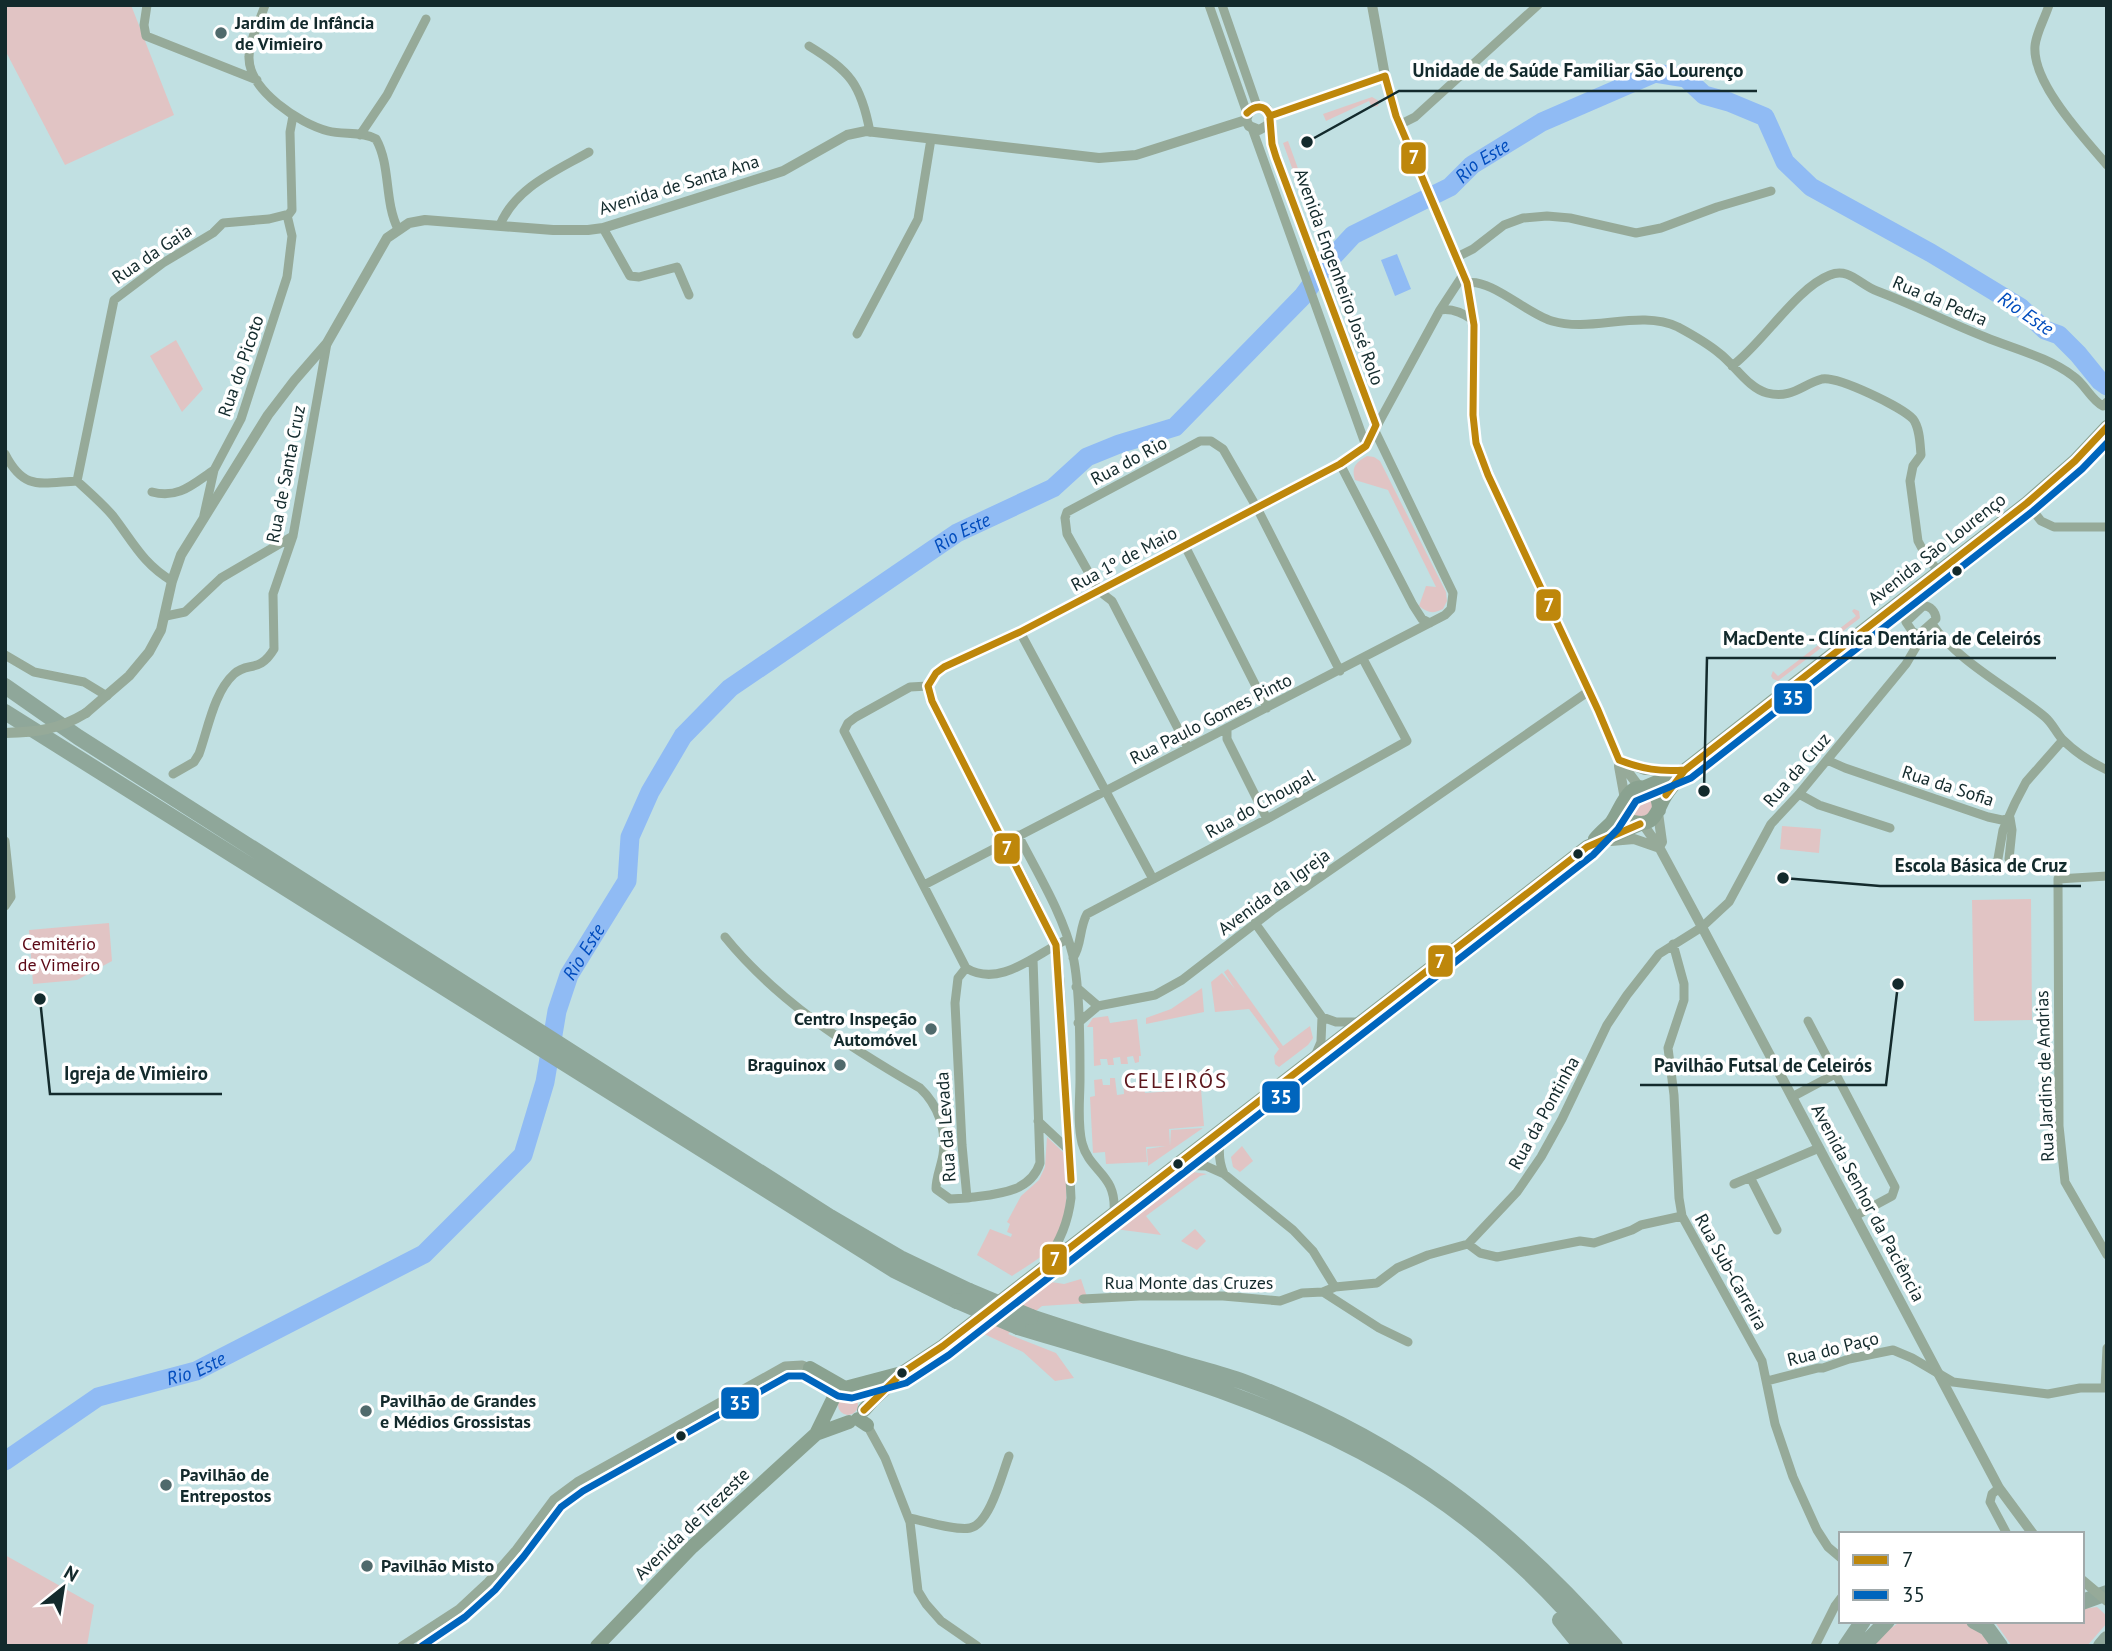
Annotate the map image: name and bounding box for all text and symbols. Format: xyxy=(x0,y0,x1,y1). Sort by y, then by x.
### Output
place label: Jardim de Infância de Vimieiro xyxy=(234,11,374,55)
marker: Jardim de Infância de Vimieiro xyxy=(213,25,229,41)
callout: Unidade de Saúde Familiar São Lourenço xyxy=(1399,51,1757,91)
text: Unidade de Saúde Familiar São Lourenço xyxy=(1413,58,1743,82)
water label: Rio Este xyxy=(1449,133,1514,188)
line badge: 7 xyxy=(1400,141,1427,175)
text: 7 xyxy=(1409,145,1419,169)
street label: Avenida de Santa Ana xyxy=(596,149,762,220)
street label: Avenida Engenheiro José Rolo xyxy=(1290,165,1389,388)
street label: Rua da Gaia xyxy=(108,219,196,289)
street label: Rua da Pedra xyxy=(1889,270,1991,331)
water label: Rio Este xyxy=(1994,286,2059,340)
street label: Rua do Picoto xyxy=(212,312,269,420)
street label: Rua de Santa Cruz xyxy=(261,403,310,545)
street label: Rua do Rio xyxy=(1087,431,1171,490)
street label: Avenida São Lourenço xyxy=(1863,488,2010,610)
water label: Rio Este xyxy=(928,507,994,558)
street label: Rua 1º de Maio xyxy=(1067,521,1181,596)
unlabelled marker xyxy=(1950,564,1964,578)
line badge: 7 xyxy=(1535,588,1562,622)
text: 7 xyxy=(1544,593,1554,617)
callout: MacDente - Clínica Dentária de Celeirós xyxy=(1707,618,2056,658)
text: MacDente - Clínica Dentária de Celeirós xyxy=(1723,626,2041,650)
street label: Rua Paulo Gomes Pinto xyxy=(1126,668,1296,769)
line badge: 35 xyxy=(1773,682,1813,715)
text: 35 xyxy=(1782,686,1804,710)
street label: Rua da Cruz xyxy=(1758,728,1835,812)
street label: Rua da Sofia xyxy=(1899,760,1997,811)
street label: Rua do Choupal xyxy=(1201,764,1319,843)
line badge: 7 xyxy=(993,832,1021,865)
text: 7 xyxy=(1002,836,1012,860)
street label: Avenida da Igreja xyxy=(1213,843,1334,940)
callout: Escola Básica de Cruz xyxy=(1880,846,2081,886)
unlabelled marker xyxy=(1571,847,1585,861)
text: Escola Básica de Cruz xyxy=(1895,853,2068,877)
water label: Rio Este xyxy=(557,919,610,984)
park label: Cemitério de Vimeiro xyxy=(18,932,100,976)
line badge: 7 xyxy=(1427,944,1454,978)
text: 7 xyxy=(1435,949,1445,973)
street label: Rua Jardins de Andrias xyxy=(2030,990,2059,1162)
place label: Centro Inspeção Automóvel xyxy=(794,1007,918,1051)
marker: Centro Inspeção Automóvel xyxy=(923,1021,939,1037)
callout: Pavilhão Futsal de Celeirós xyxy=(1640,1045,1886,1085)
street label: Rua da Pontinha xyxy=(1503,1052,1584,1173)
place label: Braguinox xyxy=(747,1053,827,1076)
text: Pavilhão Futsal de Celeirós xyxy=(1654,1053,1872,1077)
callout: Igreja de Vimieiro xyxy=(50,1054,222,1094)
marker: Braguinox xyxy=(832,1057,848,1073)
text: Igreja de Vimieiro xyxy=(64,1061,208,1085)
district label: CELEIRÓS xyxy=(1124,1067,1228,1094)
street label: Rua da Levada xyxy=(930,1071,961,1183)
line badge: 35 xyxy=(1261,1080,1301,1114)
text: 35 xyxy=(1270,1085,1292,1109)
street label: Avenida Senhor da Paciência xyxy=(1807,1100,1930,1305)
unlabelled marker xyxy=(1171,1157,1185,1171)
street label: Rua Sub-Carreira xyxy=(1690,1210,1773,1334)
line badge: 7 xyxy=(1041,1243,1068,1276)
text: 7 xyxy=(1050,1247,1060,1271)
street label: Rua Monte das Cruzes xyxy=(1105,1271,1273,1294)
street label: Rua do Paço xyxy=(1785,1326,1881,1371)
water label: Rio Este xyxy=(164,1346,230,1390)
unlabelled marker xyxy=(895,1366,909,1380)
line badge: 35 xyxy=(720,1386,760,1420)
place label: Pavilhão de Grandes e Médios Grossistas xyxy=(380,1389,536,1433)
text: 35 xyxy=(729,1391,751,1415)
marker: Pavilhão de Grandes e Médios Grossistas xyxy=(358,1403,374,1419)
unlabelled marker xyxy=(674,1429,688,1443)
place label: Pavilhão de Entrepostos xyxy=(180,1463,272,1507)
street label: Avenida de Trezeste xyxy=(629,1463,754,1584)
marker: Pavilhão de Entrepostos xyxy=(158,1477,174,1493)
legend xyxy=(1839,1532,2084,1623)
text: 7 xyxy=(1902,1546,1913,1573)
north arrow xyxy=(28,1553,98,1623)
place label: Pavilhão Misto xyxy=(381,1554,494,1577)
marker: Pavilhão Misto xyxy=(359,1558,375,1574)
text: N xyxy=(60,1560,83,1587)
text: 35 xyxy=(1902,1581,1925,1608)

